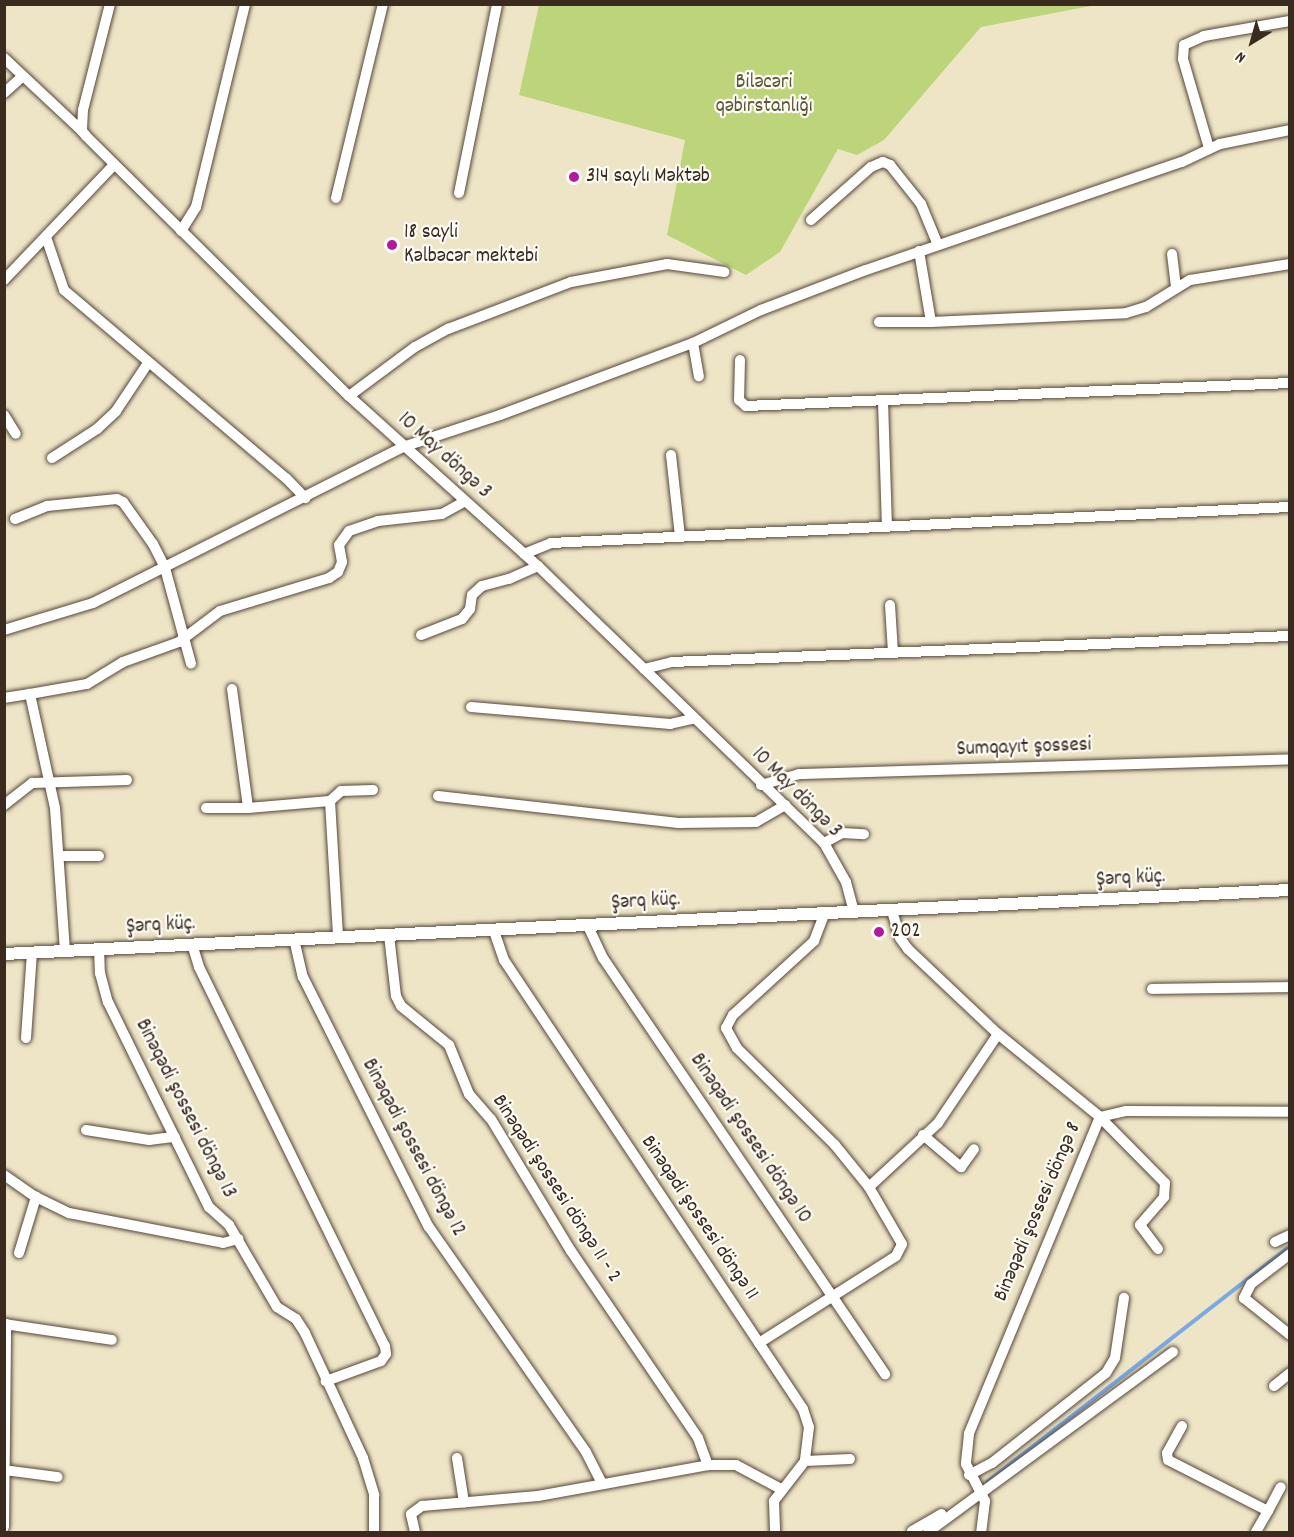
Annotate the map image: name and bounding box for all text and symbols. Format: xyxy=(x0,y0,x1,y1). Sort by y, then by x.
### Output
north arrow xyxy=(1222,12,1282,72)
text: N xyxy=(1231,45,1251,68)
park label: Biləcəri qəbirstanlığı xyxy=(715,70,813,120)
place label: 314 saylı Məktəb xyxy=(586,164,710,190)
marker: 314 saylı Məktəb xyxy=(567,170,581,184)
place label: 18 sayli Kəlbəcər mektebi xyxy=(404,220,538,270)
marker: 18 sayli Kəlbəcər mektebi xyxy=(385,238,399,252)
street label: 10 May döngə 3 xyxy=(392,407,496,505)
street label: Sumqayıt şossesi xyxy=(956,733,1092,763)
street label: 10 May döngə 3 xyxy=(746,743,846,843)
street label: Şərq küç. xyxy=(1096,865,1166,893)
street label: Şərq küç. xyxy=(611,888,681,916)
street label: Şərq küç. xyxy=(126,912,196,940)
place label: 202 xyxy=(891,919,921,945)
marker: 202 xyxy=(872,925,886,939)
street label: Binəqədi şossesi döngə 13 xyxy=(129,1015,241,1203)
street label: Binəqədi şossesi döngə 10 xyxy=(684,1049,816,1229)
street label: Binəqədi şossesi döngə 12 xyxy=(355,1055,471,1241)
street label: Binəqədi şossesi döngə 11 - 2 xyxy=(486,1090,626,1288)
street label: Binəqədi şossesi döngə 8 xyxy=(989,1119,1087,1305)
street label: Binəqədi şossesi döngə 11 xyxy=(635,1131,763,1305)

